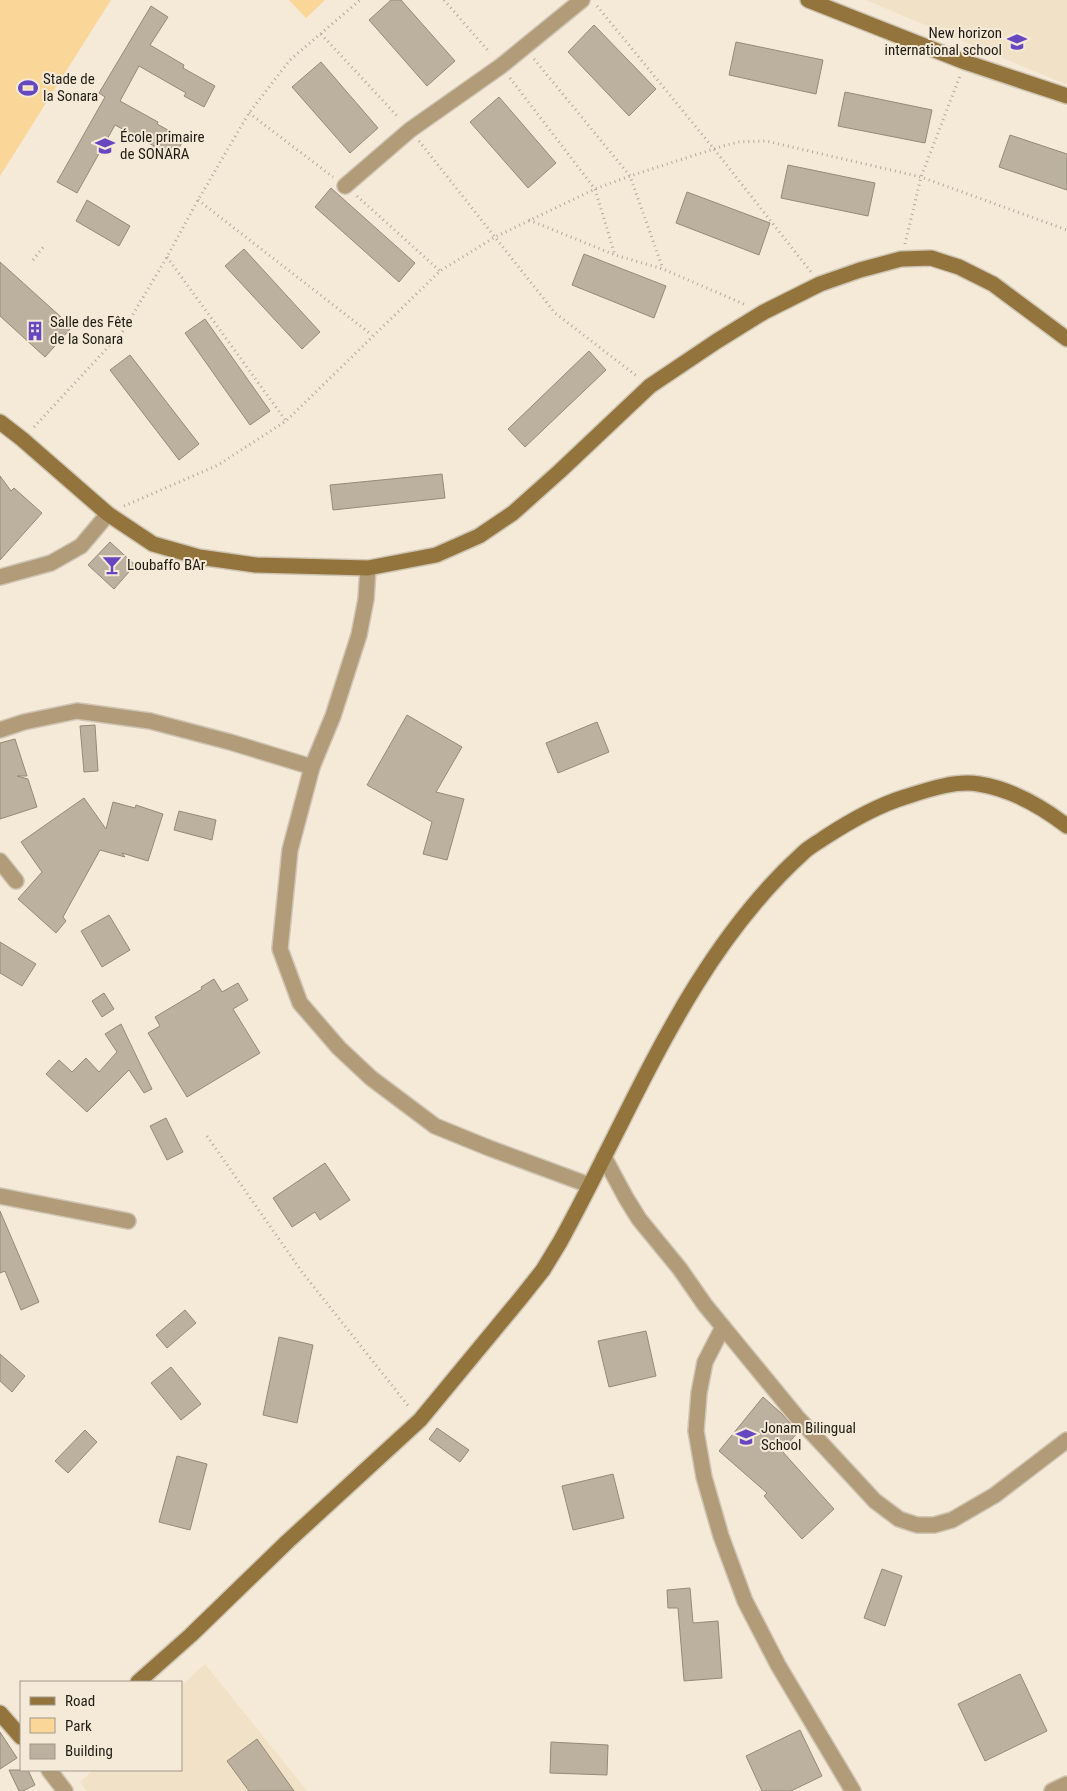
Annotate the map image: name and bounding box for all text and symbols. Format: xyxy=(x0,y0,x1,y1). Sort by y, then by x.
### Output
place label: New horizon international school xyxy=(885,24,1002,59)
school or university icon: New horizon international school xyxy=(1006,31,1028,53)
place label: Stade de la Sonara xyxy=(43,70,98,105)
sports icon: Stade de la Sonara xyxy=(17,77,39,99)
place label: École primaire de SONARA xyxy=(120,128,205,163)
school or university icon: École primaire de SONARA xyxy=(94,135,116,157)
place label: Salle des Fête de la Sonara xyxy=(50,313,133,348)
building icon: Salle des Fête de la Sonara xyxy=(24,320,46,342)
bar icon: Loubaffo BAr xyxy=(101,554,123,576)
place label: Loubaffo BAr xyxy=(127,556,206,574)
place label: Jonam Bilingual School xyxy=(761,1419,856,1454)
school or university icon: Jonam Bilingual School xyxy=(735,1426,757,1448)
legend xyxy=(20,1681,182,1771)
text: Road xyxy=(65,1692,95,1710)
text: Park xyxy=(65,1717,92,1735)
text: Building xyxy=(65,1742,113,1760)

